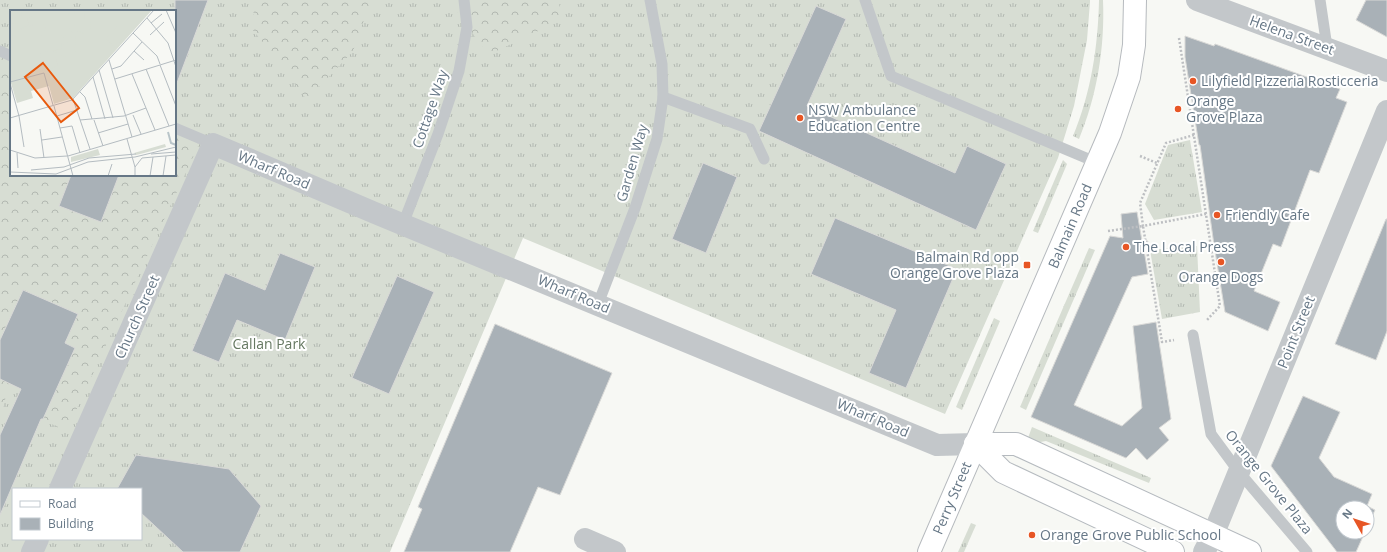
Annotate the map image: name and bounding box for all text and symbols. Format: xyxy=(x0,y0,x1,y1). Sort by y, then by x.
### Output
inset map xyxy=(10,10,176,176)
street label: Helena Street xyxy=(1247,10,1337,59)
street label: Cottage Way xyxy=(407,66,452,151)
place label: Lilyfield Pizzeria Rosticceria xyxy=(1201,71,1378,90)
marker: Lilyfield Pizzeria Rosticceria xyxy=(1188,76,1198,86)
place label: Orange Grove Plaza xyxy=(1186,91,1263,126)
place label: NSW Ambulance Education Centre xyxy=(808,100,921,135)
marker: Orange Grove Plaza xyxy=(1173,104,1183,114)
marker: NSW Ambulance Education Centre xyxy=(795,113,805,123)
street label: Garden Way xyxy=(611,121,652,204)
street label: Wharf Road xyxy=(235,146,313,193)
street label: Balmain Road xyxy=(1043,181,1096,271)
place label: Friendly Cafe xyxy=(1225,205,1310,224)
marker: Friendly Cafe xyxy=(1212,210,1222,220)
place label: The Local Press xyxy=(1134,237,1235,256)
marker: The Local Press xyxy=(1121,242,1131,252)
place label: Balmain Rd opp Orange Grove Plaza xyxy=(890,247,1019,282)
marker: Orange Dogs xyxy=(1216,257,1226,267)
marker: Balmain Rd opp Orange Grove Plaza xyxy=(1022,260,1032,270)
place label: Orange Dogs xyxy=(1179,267,1264,286)
street label: Wharf Road xyxy=(535,270,613,317)
street label: Church Street xyxy=(110,272,163,362)
street label: Point Street xyxy=(1272,293,1319,371)
park label: Callan Park xyxy=(233,334,306,353)
street label: Wharf Road xyxy=(834,394,912,441)
street label: Orange Grove Plaza xyxy=(1221,426,1317,538)
street label: Perry Street xyxy=(928,458,975,537)
legend xyxy=(12,488,142,540)
text: Road xyxy=(48,495,77,512)
north arrow xyxy=(1335,500,1375,540)
text: N xyxy=(1338,505,1355,522)
text: Building xyxy=(48,515,94,532)
place label: Orange Grove Public School xyxy=(1040,525,1221,544)
marker: Orange Grove Public School xyxy=(1027,530,1037,540)

